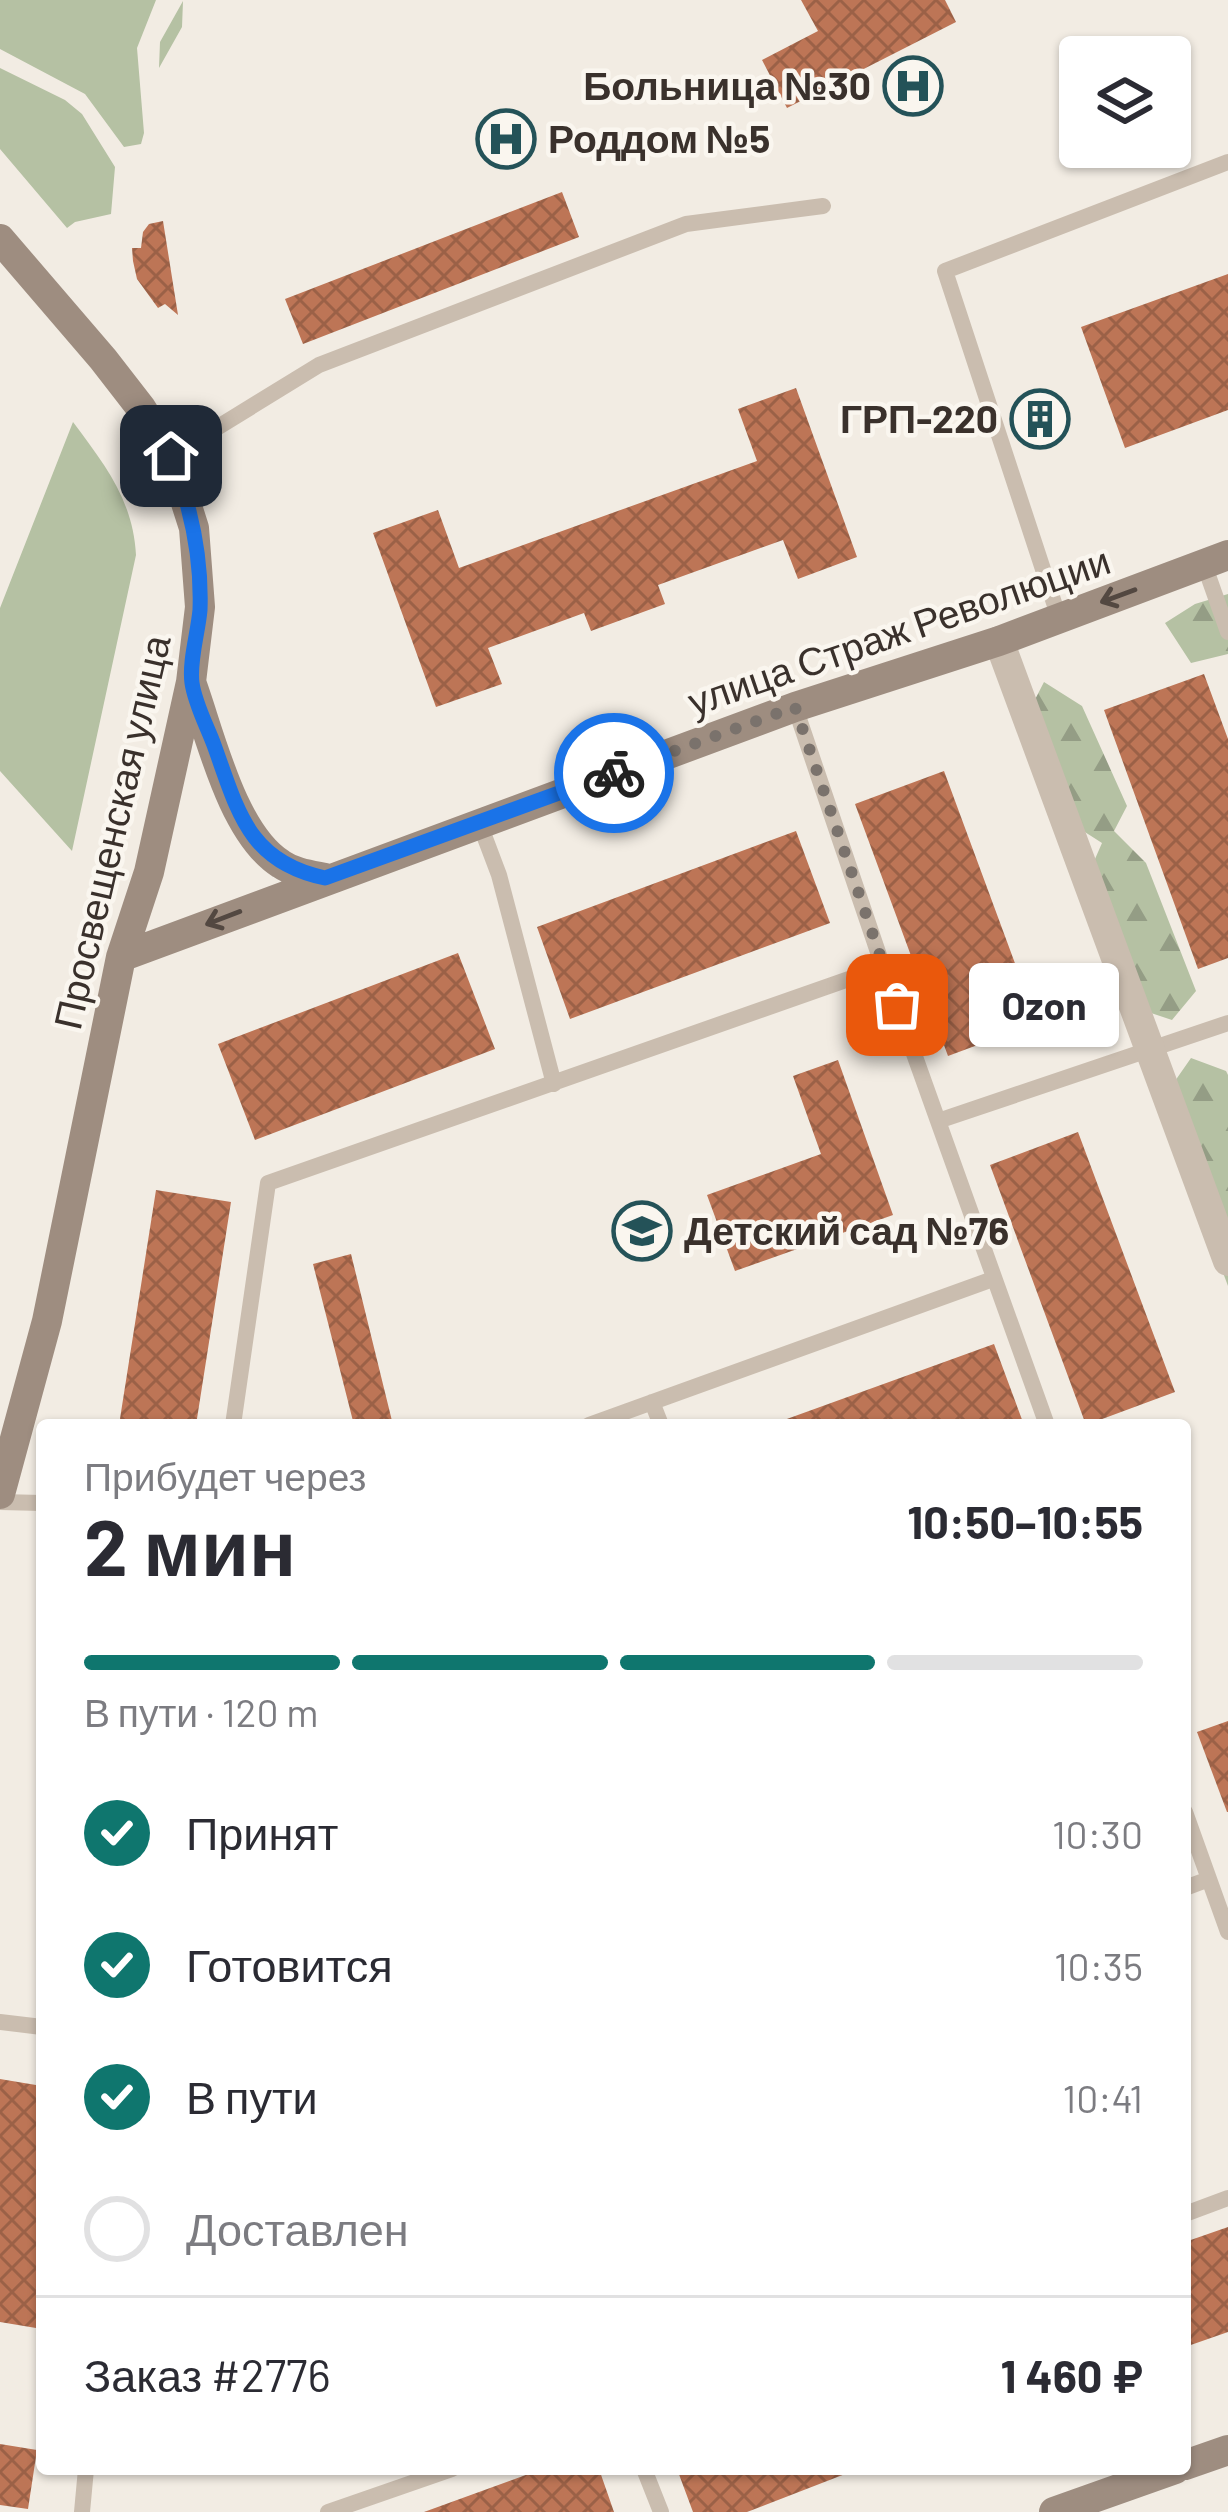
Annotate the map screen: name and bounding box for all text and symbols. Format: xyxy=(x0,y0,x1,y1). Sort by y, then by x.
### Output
map controls xyxy=(1059,36,1191,168)
button: layers xyxy=(1059,36,1191,168)
hospital icon: Больница №30 xyxy=(882,55,944,117)
place label: Больница №30 xyxy=(583,61,871,108)
hospital icon: Роддом №5 xyxy=(475,108,537,170)
place label: Роддом №5 xyxy=(548,114,770,161)
building icon: ГРП-220 xyxy=(1009,388,1071,450)
place label: ГРП-220 xyxy=(840,394,998,441)
pin xyxy=(120,405,222,507)
icon: home xyxy=(138,423,204,489)
street label: улица Страж Революции xyxy=(681,535,1116,724)
one-way arrow xyxy=(1101,587,1138,608)
street label: Просвещенская улица xyxy=(42,630,179,1033)
courier xyxy=(554,713,674,833)
icon: bike xyxy=(581,740,647,806)
one-way arrow xyxy=(205,908,242,930)
pin xyxy=(846,954,948,1056)
callout: Ozon xyxy=(969,963,1119,1047)
icon: bag xyxy=(864,972,930,1038)
text: Ozon xyxy=(1001,981,1087,1028)
school or university icon: Детский сад №76 xyxy=(611,1200,673,1262)
place label: Детский сад №76 xyxy=(684,1206,1009,1253)
text: Прибудет через xyxy=(84,1452,366,1499)
text: 10:50–10:55 xyxy=(907,1494,1143,1548)
text: 2 мин xyxy=(84,1498,296,1592)
text: В пути · 120 m xyxy=(84,1688,319,1735)
icon: check xyxy=(84,1800,150,1866)
text: Принят xyxy=(186,1805,338,1859)
text: 10:30 xyxy=(1052,1810,1143,1857)
icon: check xyxy=(84,1932,150,1998)
text: Готовится xyxy=(186,1937,393,1991)
text: 10:35 xyxy=(1054,1942,1143,1989)
icon: check xyxy=(84,2064,150,2130)
text: В пути xyxy=(186,2069,318,2123)
text: 10:41 xyxy=(1063,2074,1143,2121)
text: Доставлен xyxy=(186,2201,409,2255)
text: Заказ #2776 xyxy=(84,2347,331,2401)
text: 1 460 ₽ xyxy=(1000,2348,1143,2402)

